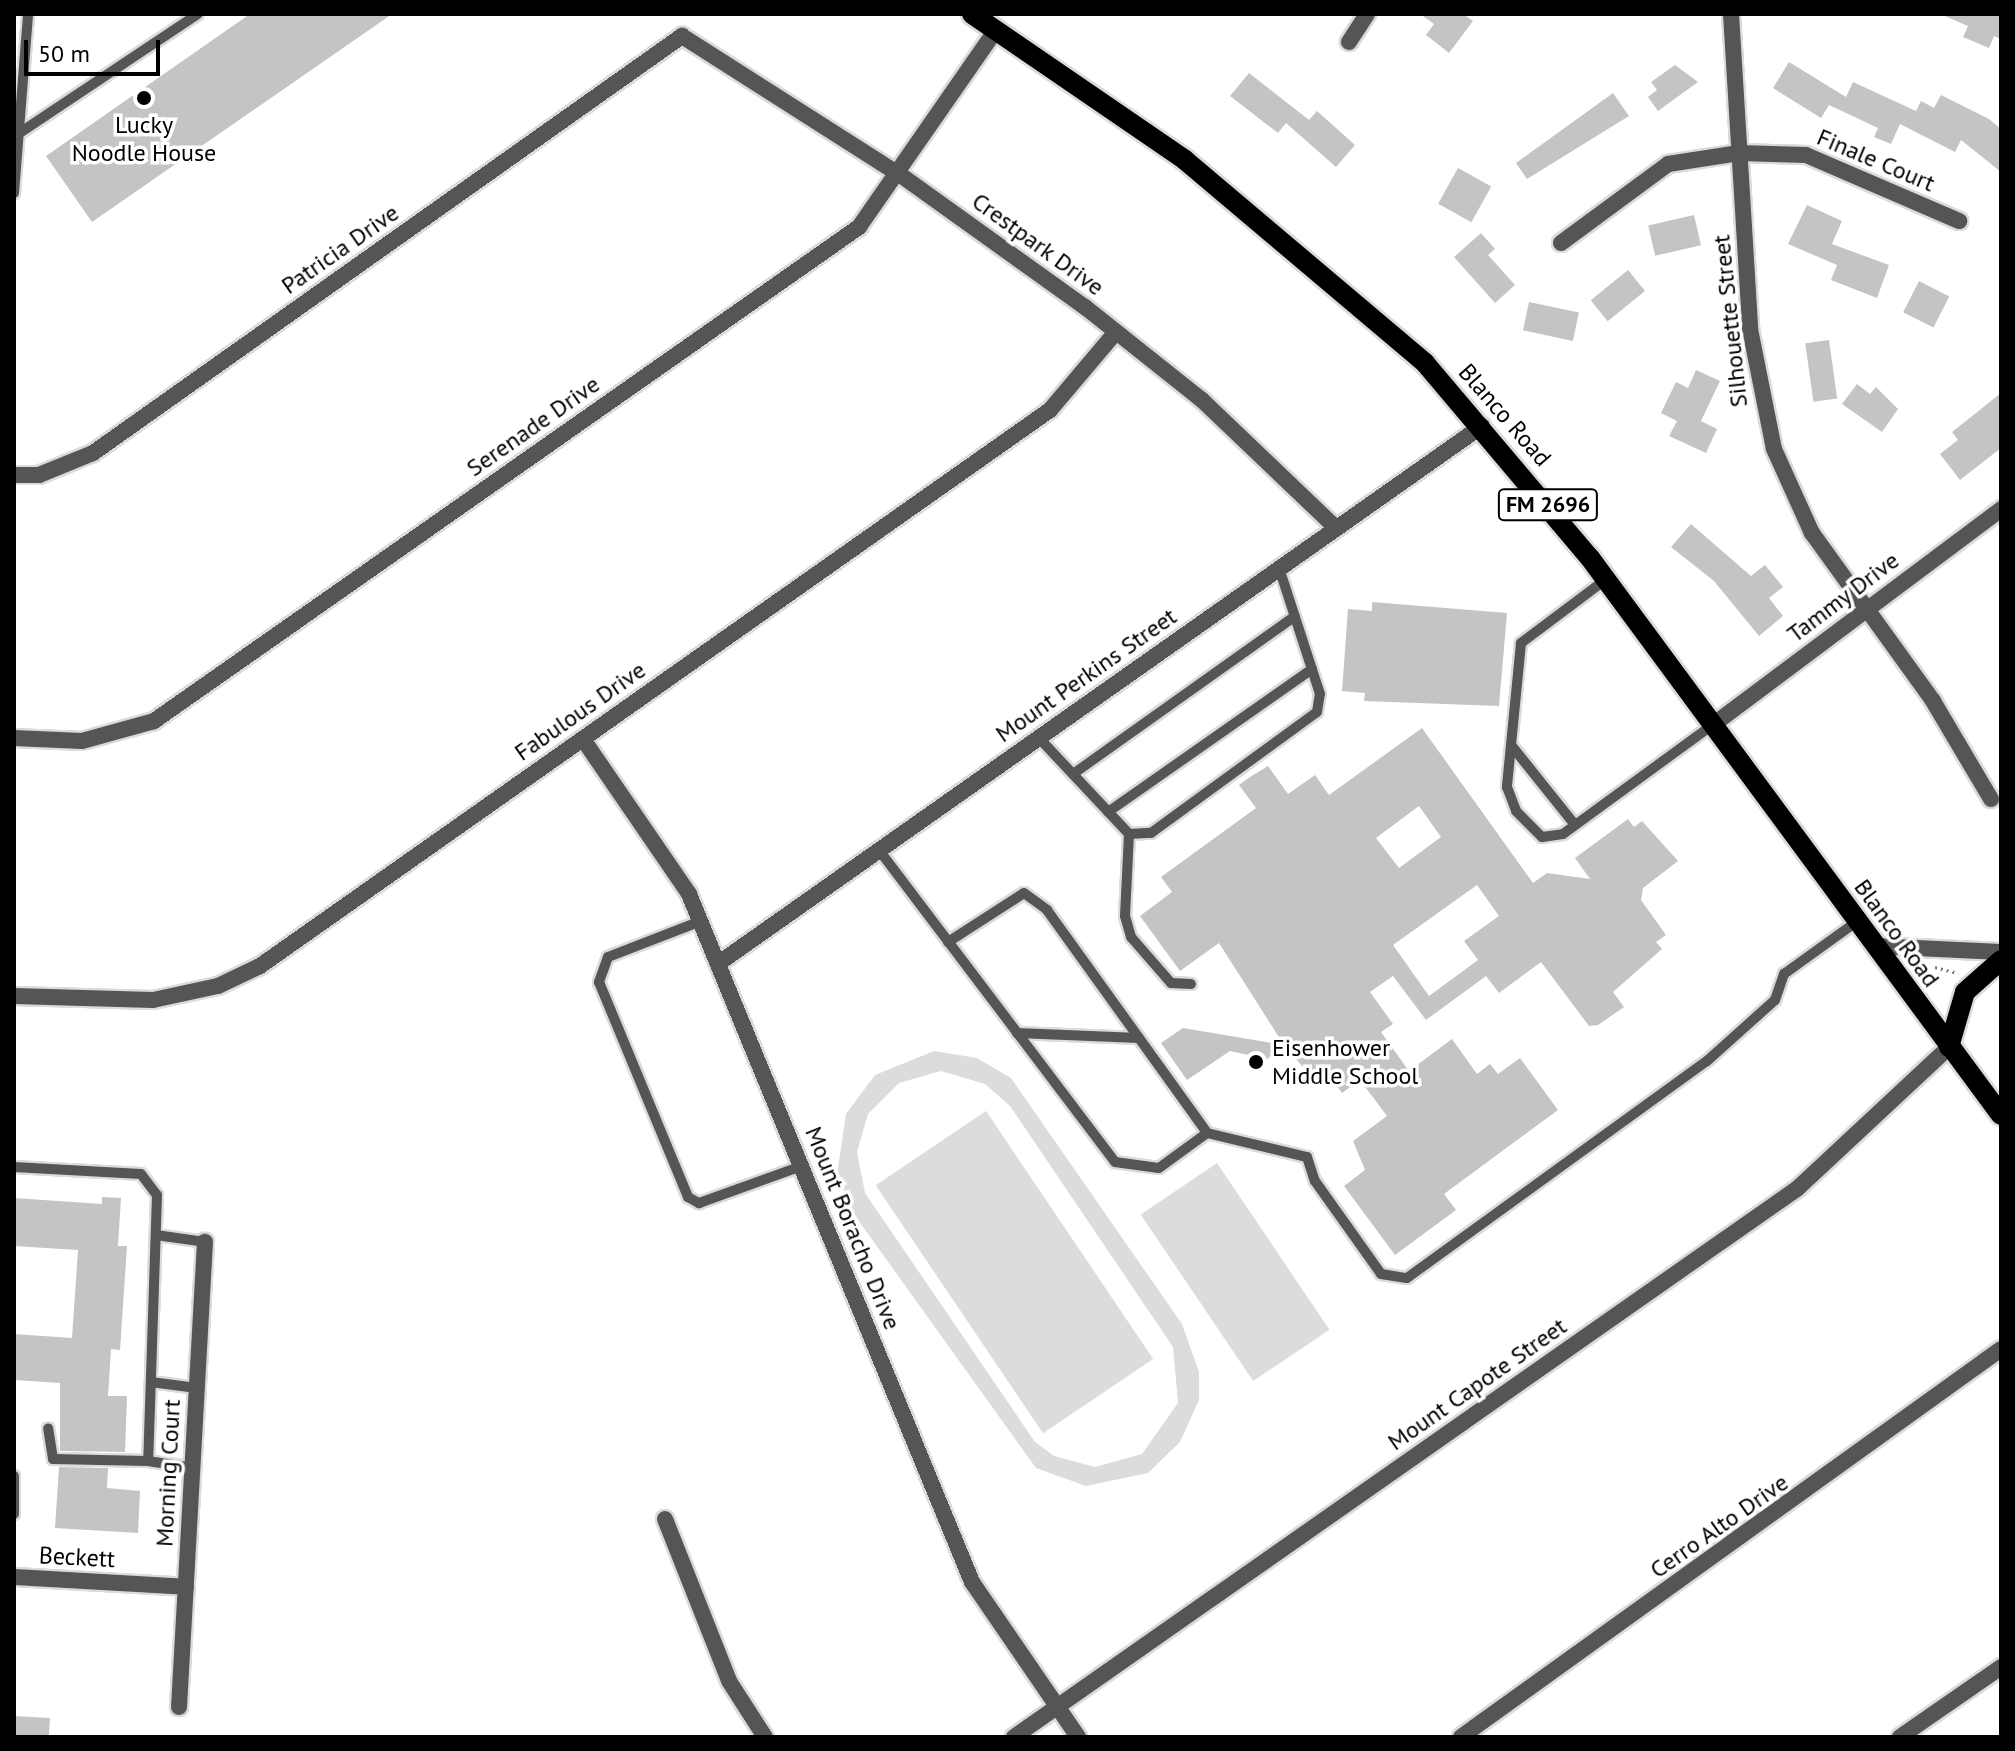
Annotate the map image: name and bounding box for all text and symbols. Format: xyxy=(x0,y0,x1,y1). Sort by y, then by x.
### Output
scale bar xyxy=(28,24,164,74)
text: 50 m xyxy=(38,38,90,69)
marker: Lucky Noodle House xyxy=(135,89,153,107)
place label: Lucky Noodle House xyxy=(72,111,216,167)
street label: Finale Court xyxy=(1813,122,1939,198)
street label: Crestpark Drive xyxy=(966,186,1110,302)
street label: Patricia Drive xyxy=(276,198,404,300)
street label: Silhouette Street xyxy=(1707,233,1753,409)
street label: Blanco Road xyxy=(1453,358,1557,472)
street label: Serenade Drive xyxy=(461,370,605,482)
road number: FM 2696 xyxy=(1496,487,1600,523)
street label: Tammy Drive xyxy=(1781,545,1905,649)
street label: Mount Perkins Street xyxy=(990,602,1182,748)
street label: Fabulous Drive xyxy=(509,655,651,767)
street label: Blanco Road xyxy=(1848,873,1946,993)
place label: Eisenhower Middle School xyxy=(1272,1034,1418,1090)
marker: Eisenhower Middle School xyxy=(1247,1053,1265,1071)
street label: Mount Boracho Drive xyxy=(799,1122,907,1334)
street label: Mount Capote Street xyxy=(1382,1312,1572,1456)
street label: Morning Court xyxy=(150,1399,186,1547)
street label: Cerro Alto Drive xyxy=(1644,1468,1794,1584)
street label: Beckett xyxy=(38,1541,116,1573)

